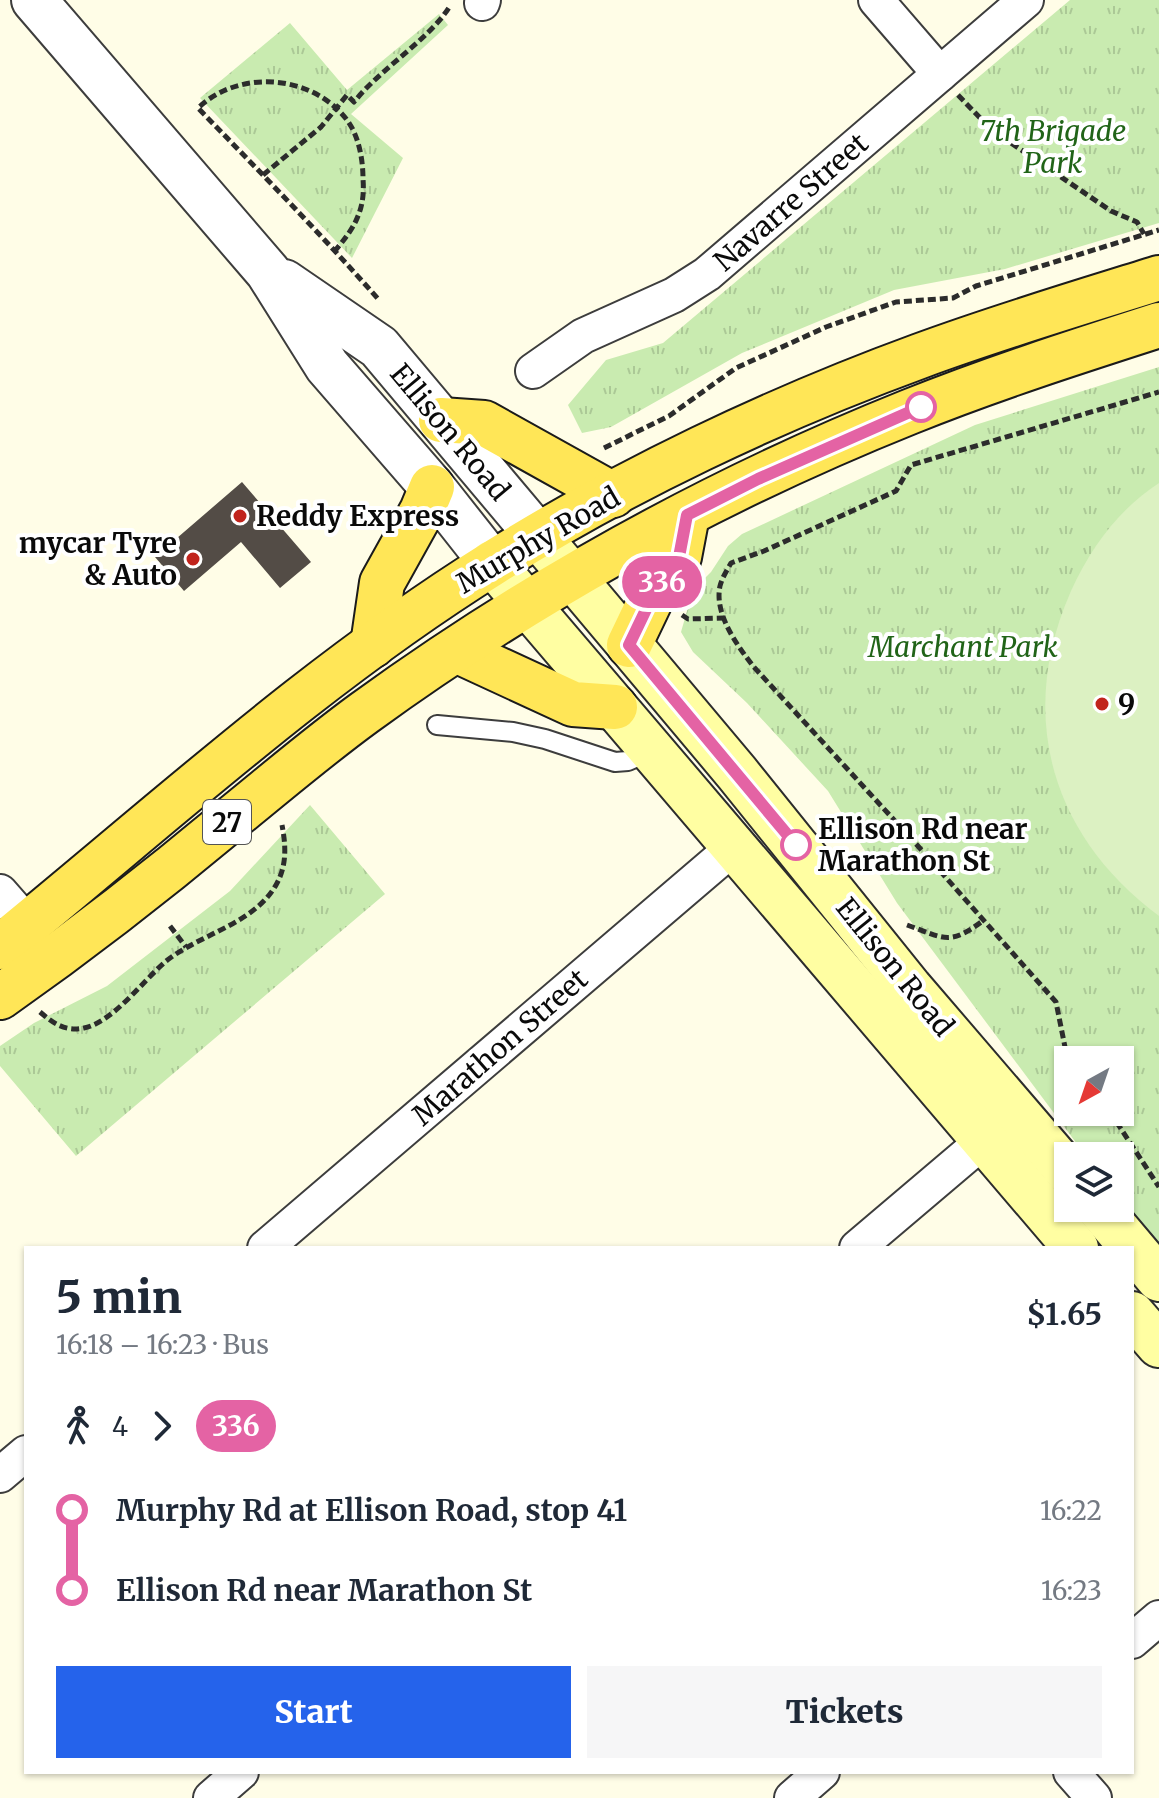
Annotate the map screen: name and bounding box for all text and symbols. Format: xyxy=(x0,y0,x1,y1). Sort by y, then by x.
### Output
park label: 7th Brigade Park xyxy=(980,113,1126,181)
street label: Navarre Street xyxy=(706,125,876,279)
street label: Ellison Road xyxy=(382,356,518,508)
unlabelled marker xyxy=(906,392,936,422)
street label: Murphy Road xyxy=(450,479,626,601)
place label: Reddy Express xyxy=(256,498,459,534)
marker: Reddy Express xyxy=(231,507,249,525)
place label: mycar Tyre & Auto xyxy=(19,525,177,593)
marker: mycar Tyre & Auto xyxy=(184,550,202,568)
line badge: 336 xyxy=(616,556,708,608)
text: 336 xyxy=(638,564,686,600)
park label: Marchant Park xyxy=(867,629,1058,665)
place label: 9 xyxy=(1118,686,1135,722)
marker: 9 xyxy=(1093,695,1111,713)
road number: 27 xyxy=(203,800,251,844)
place label: Ellison Rd near Marathon St xyxy=(818,811,1028,879)
marker: Ellison Rd near Marathon St xyxy=(781,830,811,860)
street label: Ellison Road xyxy=(828,891,962,1044)
street label: Marathon Street xyxy=(405,961,595,1133)
north arrow xyxy=(1054,1046,1134,1126)
map controls xyxy=(1054,1046,1134,1222)
button: layers xyxy=(1054,1142,1134,1222)
text: 5 min xyxy=(56,1270,182,1325)
text: $1.65 xyxy=(1026,1295,1102,1333)
text: 16:18 – 16:23 · Bus xyxy=(56,1328,269,1361)
icon: walk xyxy=(56,1404,100,1448)
icon: forward xyxy=(140,1404,184,1448)
text: 336 xyxy=(212,1408,260,1444)
text: 4 xyxy=(112,1410,128,1443)
text: Murphy Rd at Ellison Road, stop 41 xyxy=(116,1491,627,1529)
text: 16:22 xyxy=(1040,1494,1102,1527)
text: Ellison Rd near Marathon St xyxy=(116,1571,532,1609)
text: 16:23 xyxy=(1041,1574,1102,1607)
button: Start xyxy=(56,1666,571,1758)
button: Tickets xyxy=(587,1666,1102,1758)

